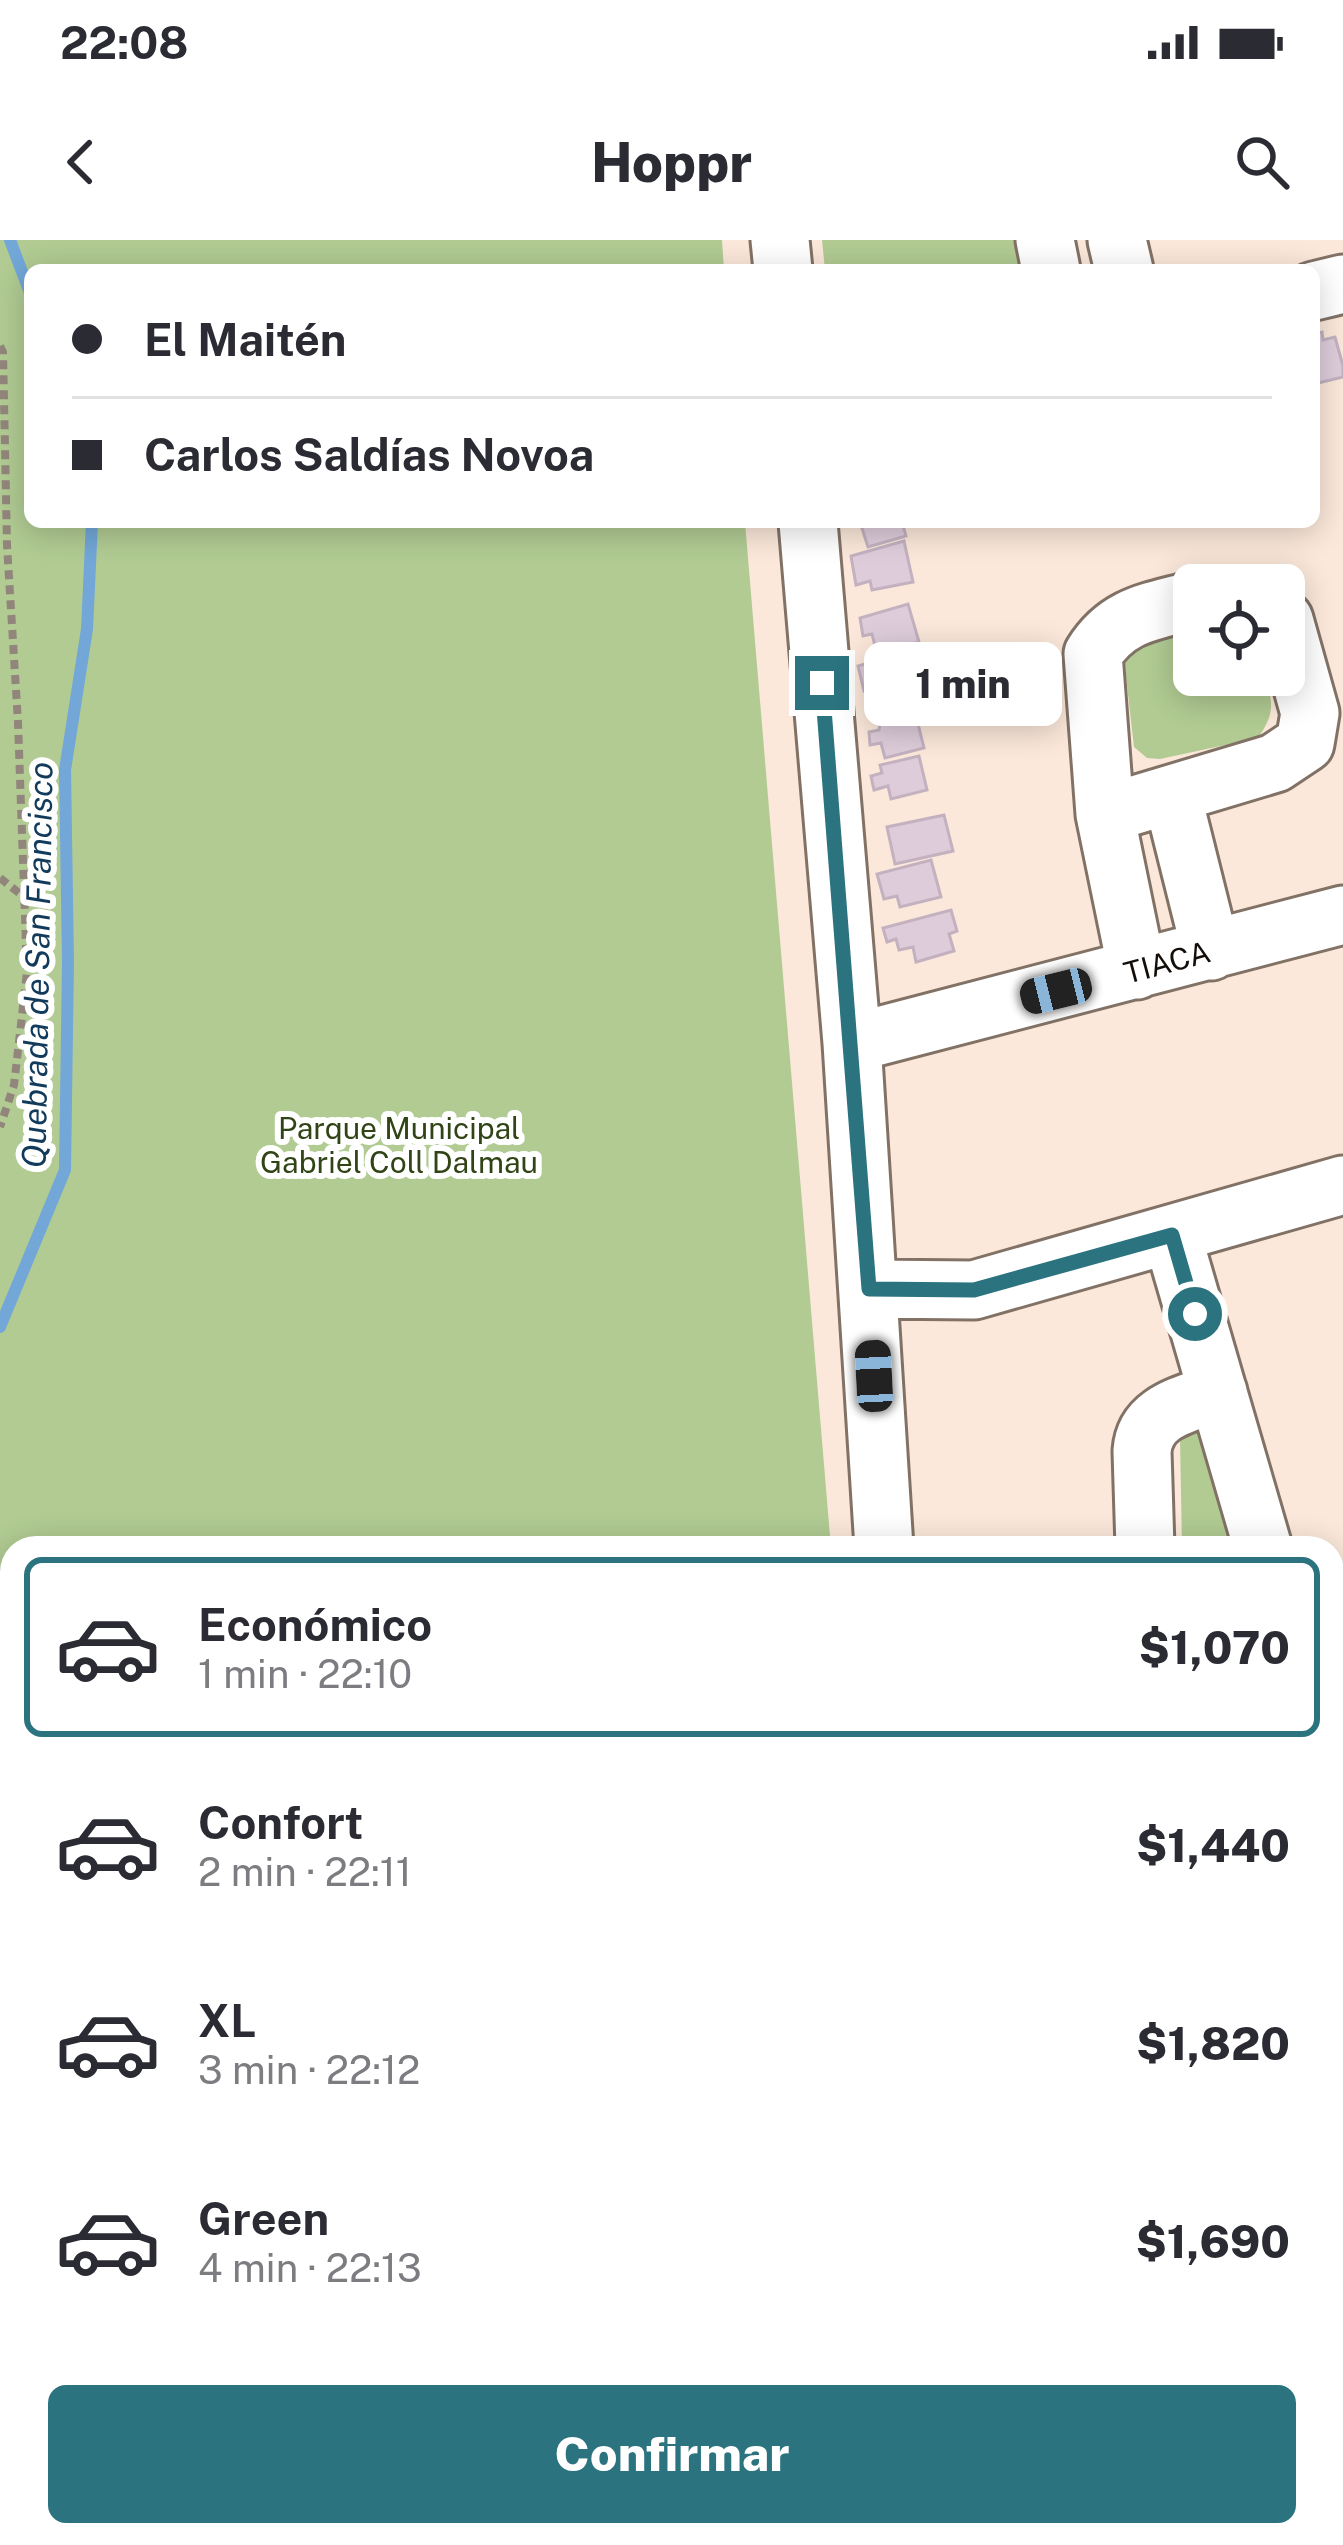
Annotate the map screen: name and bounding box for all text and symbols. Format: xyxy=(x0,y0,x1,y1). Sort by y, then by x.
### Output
text: 22:08 xyxy=(60,16,188,69)
icon: back xyxy=(48,129,114,195)
icon: search xyxy=(1229,129,1295,195)
text: Hoppr xyxy=(591,131,752,194)
text: El Maitén xyxy=(144,313,347,366)
text: Carlos Saldías Novoa xyxy=(144,428,594,481)
map controls xyxy=(1173,564,1305,696)
button: locate xyxy=(1173,564,1305,696)
callout: 1 min xyxy=(864,641,1062,725)
route end xyxy=(795,656,849,710)
text: 1 min xyxy=(915,661,1011,707)
water label: Quebrada de San Francisco xyxy=(14,762,60,1168)
street label: TIACA xyxy=(1120,933,1214,991)
car xyxy=(1017,965,1095,1017)
park label: Parque Municipal Gabriel Coll Dalmau xyxy=(260,1110,538,1180)
route start xyxy=(1168,1287,1222,1341)
car xyxy=(854,1339,894,1413)
icon: car xyxy=(54,1593,162,1701)
text: Económico xyxy=(198,1598,432,1651)
text: $1,070 xyxy=(1139,1621,1290,1674)
text: 1 min · 22:10 xyxy=(198,1651,412,1697)
icon: car xyxy=(54,1791,162,1899)
text: Confort xyxy=(198,1796,363,1849)
text: $1,440 xyxy=(1136,1819,1290,1872)
text: 2 min · 22:11 xyxy=(198,1849,412,1895)
icon: car xyxy=(54,1989,162,2097)
text: XL xyxy=(198,1994,256,2047)
text: $1,820 xyxy=(1136,2017,1290,2070)
text: 3 min · 22:12 xyxy=(198,2047,420,2093)
icon: car xyxy=(54,2187,162,2295)
text: Green xyxy=(198,2192,329,2245)
text: $1,690 xyxy=(1136,2215,1290,2268)
text: 4 min · 22:13 xyxy=(198,2245,422,2291)
button: Confirmar xyxy=(48,2385,1296,2523)

